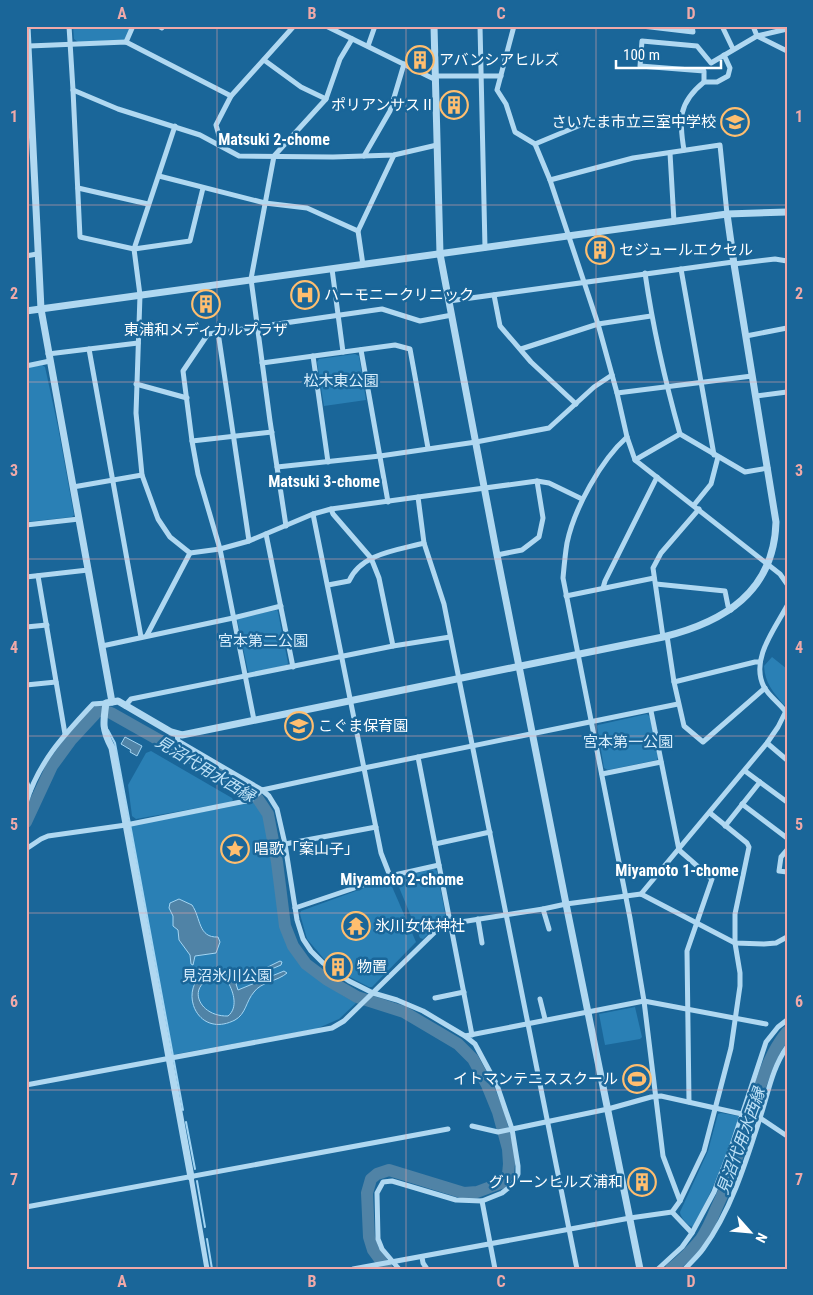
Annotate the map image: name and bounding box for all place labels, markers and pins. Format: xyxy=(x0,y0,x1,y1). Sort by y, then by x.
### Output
building icon: アバンシアヒルズ xyxy=(405,45,435,75)
place label: アバンシアヒルズ xyxy=(439,51,559,69)
building icon: ポリアンサスⅡ xyxy=(439,90,469,120)
place label: ポリアンサスⅡ xyxy=(331,96,435,114)
school or university icon: さいたま市立三室中学校 xyxy=(720,107,750,137)
place label: さいたま市立三室中学校 xyxy=(551,113,716,131)
building icon: セジュールエクセル xyxy=(585,235,615,265)
place label: セジュールエクセル xyxy=(619,241,753,259)
hospital icon: ハーモニークリニック xyxy=(290,280,320,310)
place label: ハーモニークリニック xyxy=(324,286,474,304)
building icon: 東浦和メディカルプラザ xyxy=(191,289,221,319)
place label: 東浦和メディカルプラザ xyxy=(124,321,288,339)
school or university icon: こぐま保育園 xyxy=(284,711,314,741)
place label: こぐま保育園 xyxy=(318,717,408,735)
place icon: 唱歌「案山子」 xyxy=(220,834,250,864)
place label: 唱歌「案山子」 xyxy=(254,840,359,858)
temple icon: 氷川女体神社 xyxy=(341,911,371,941)
place label: 氷川女体神社 xyxy=(375,917,465,935)
building icon: 物置 xyxy=(323,952,353,982)
place label: 物置 xyxy=(357,958,387,976)
sports icon: イトマンテニススクール xyxy=(622,1064,652,1094)
place label: イトマンテニススクール xyxy=(453,1070,618,1088)
building icon: グリーンヒルズ浦和 xyxy=(627,1167,657,1197)
place label: グリーンヒルズ浦和 xyxy=(489,1173,623,1191)

